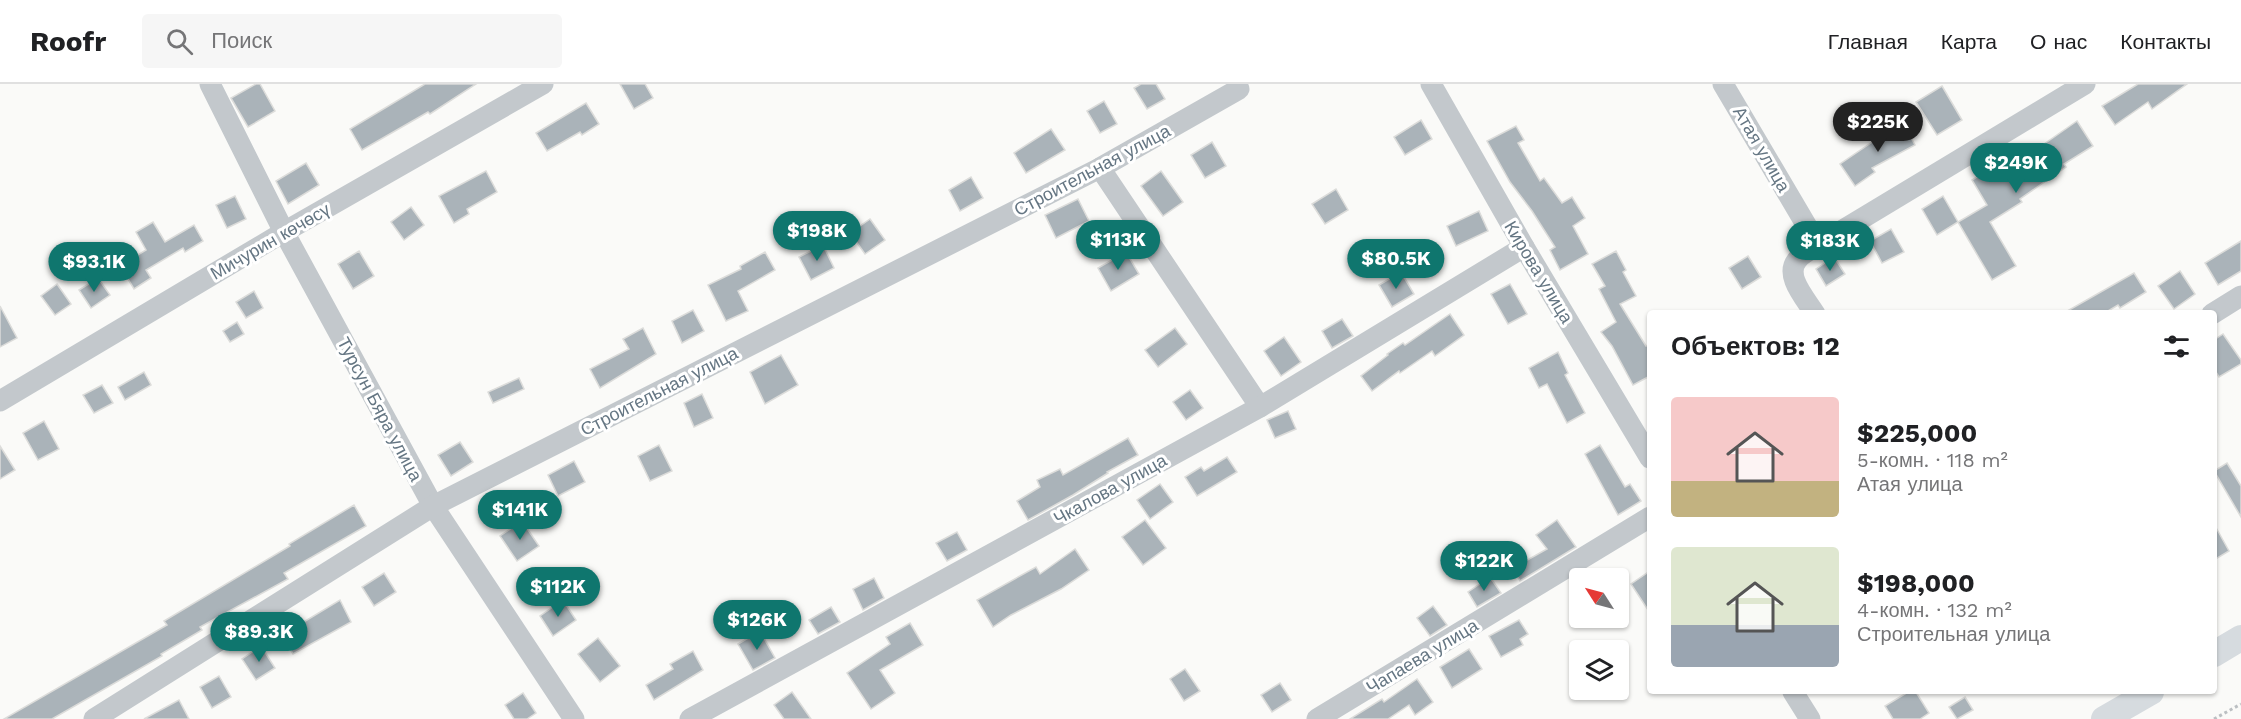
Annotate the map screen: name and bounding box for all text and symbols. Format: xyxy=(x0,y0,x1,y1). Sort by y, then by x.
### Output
search box xyxy=(142,14,562,68)
text: Roofr xyxy=(30,25,106,58)
icon: search xyxy=(163,25,196,58)
text: Поиск xyxy=(211,28,272,53)
text: Главная xyxy=(1828,29,1908,54)
text: Карта xyxy=(1941,29,1997,54)
text: О нас xyxy=(2030,29,2087,54)
text: Контакты xyxy=(2120,29,2211,54)
pin: $225K xyxy=(1836,102,1920,153)
street label: Атая улица xyxy=(1729,103,1795,196)
text: $225K xyxy=(1847,109,1909,133)
street label: Строительная улица xyxy=(1010,119,1175,220)
pin: $249K xyxy=(1974,143,2058,194)
text: $249K xyxy=(1984,150,2048,174)
street label: Мичурин көчөсү xyxy=(206,198,334,284)
pin: $198K xyxy=(775,211,859,262)
street label: Кирова улица xyxy=(1500,217,1578,328)
text: $198K xyxy=(787,218,847,242)
pin: $113K xyxy=(1076,220,1160,271)
pin: $183K xyxy=(1788,221,1872,272)
text: $113K xyxy=(1090,227,1146,251)
text: $183K xyxy=(1800,228,1860,252)
pin: $80.5K xyxy=(1347,239,1445,290)
pin: $93.1K xyxy=(45,242,143,293)
text: $80.5K xyxy=(1361,246,1431,270)
text: $93.1K xyxy=(62,249,126,273)
icon: filters xyxy=(2160,330,2193,363)
text: Объектов: 12 xyxy=(1671,331,1840,361)
street label: Турсун Бяра улица xyxy=(333,333,427,485)
street label: Строительная улица xyxy=(577,342,742,440)
text: $225,000 xyxy=(1857,418,1977,448)
icon: home xyxy=(1719,421,1791,493)
text: 5-комн. · 118 m² xyxy=(1857,448,2008,472)
street label: Чкалова улица xyxy=(1050,449,1171,529)
text: Атая улица xyxy=(1857,472,1963,496)
pin: $141K xyxy=(478,490,562,541)
text: $141K xyxy=(492,497,548,521)
pin: $122K xyxy=(1442,541,1526,592)
text: $122K xyxy=(1454,548,1514,572)
pin: $112K xyxy=(516,567,600,618)
north arrow xyxy=(1569,568,1629,628)
map controls xyxy=(1569,568,1629,700)
text: $198,000 xyxy=(1857,568,1975,598)
icon: home xyxy=(1719,571,1791,643)
text: $112K xyxy=(530,574,586,598)
text: 4-комн. · 132 m² xyxy=(1857,598,2012,622)
pin: $126K xyxy=(715,600,799,651)
text: $126K xyxy=(727,607,787,631)
pin: $89.3K xyxy=(210,612,308,663)
street label: Чапаева улица xyxy=(1362,614,1483,698)
text: $89.3K xyxy=(224,619,294,643)
text: Строительная улица xyxy=(1857,622,2050,646)
button: layers xyxy=(1569,640,1629,700)

